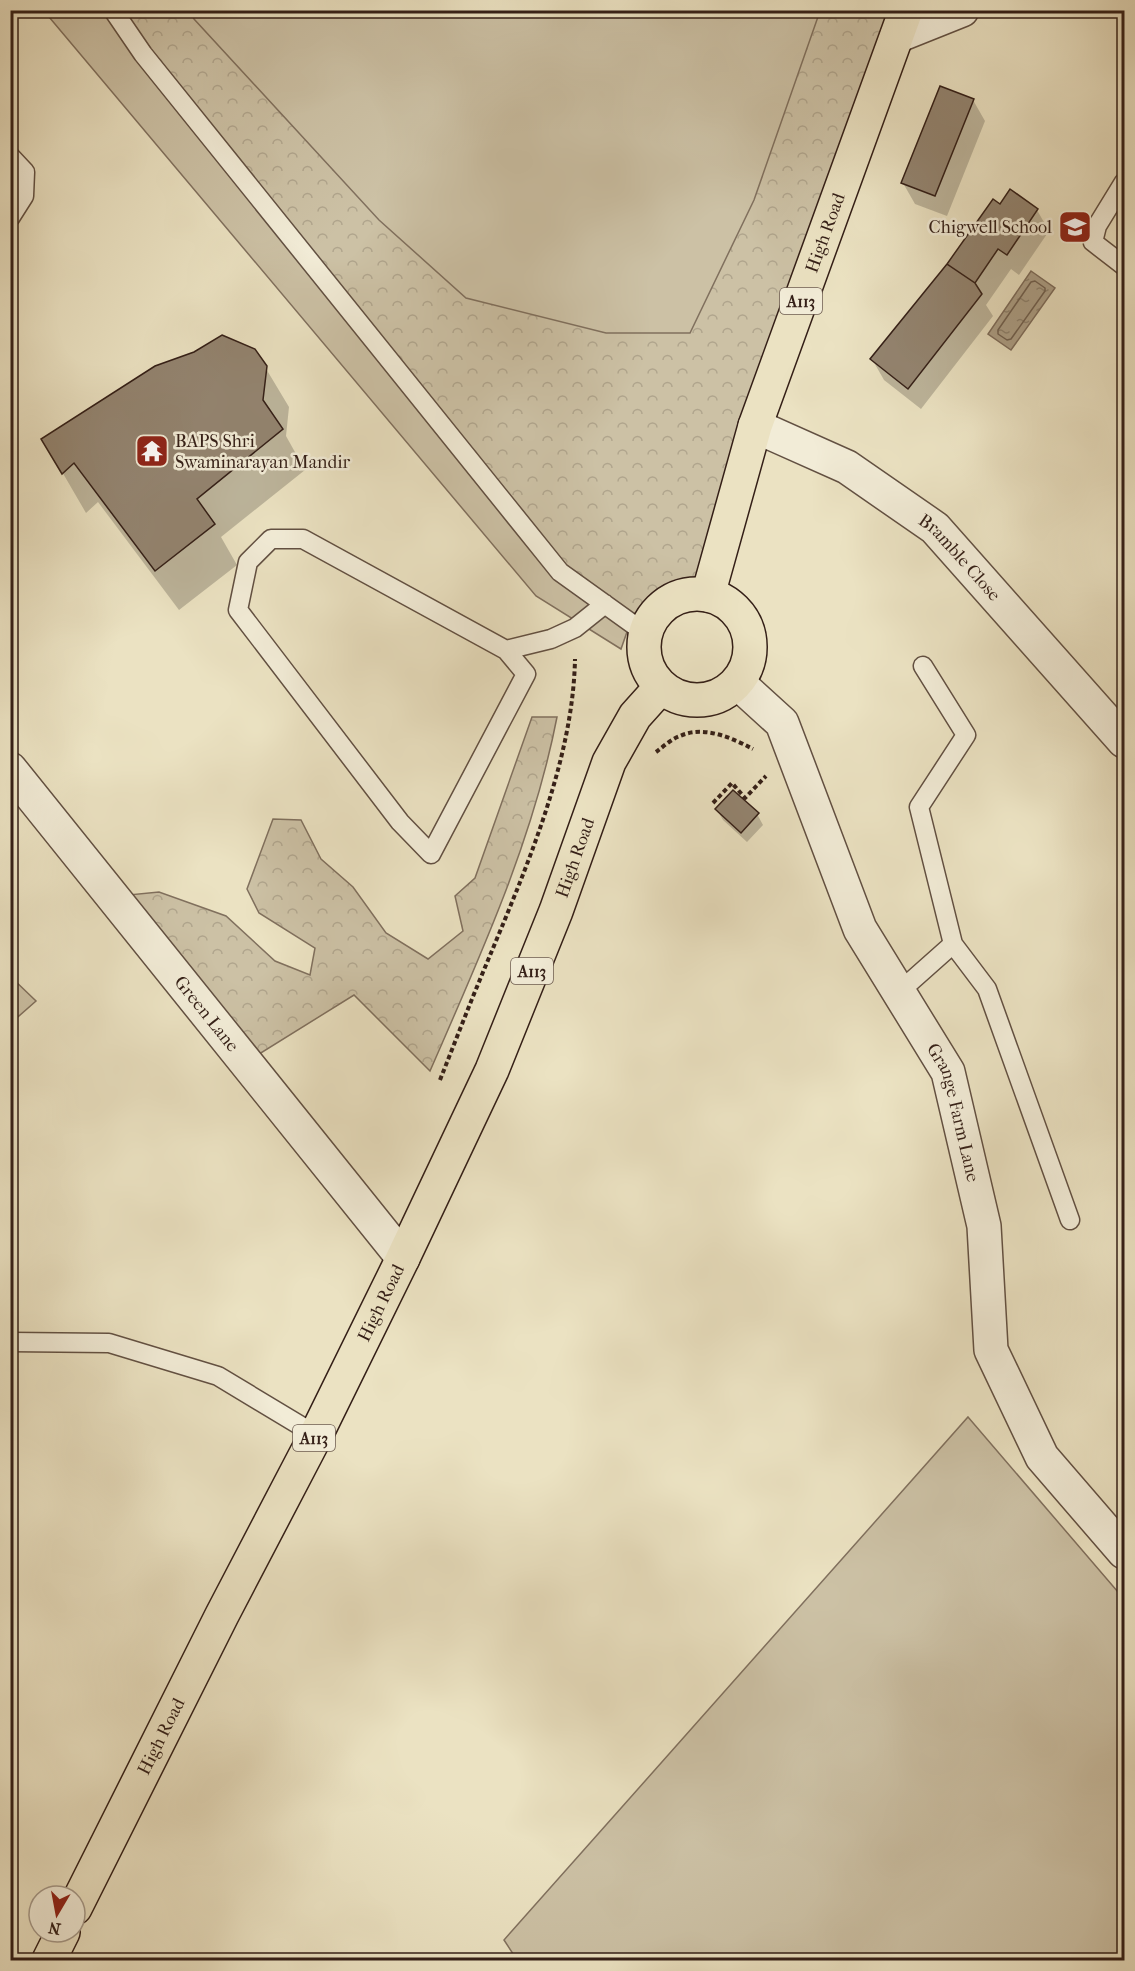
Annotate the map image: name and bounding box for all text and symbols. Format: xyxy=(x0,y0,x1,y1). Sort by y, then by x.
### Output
street label: High Road xyxy=(801,190,849,275)
school or university icon: Chigwell School xyxy=(1057,209,1093,245)
place label: Chigwell School xyxy=(929,217,1052,238)
road number: A113 xyxy=(780,288,822,314)
place label: BAPS Shri Swaminarayan Mandir xyxy=(175,431,351,473)
temple icon: BAPS Shri Swaminarayan Mandir xyxy=(134,433,170,469)
street label: Bramble Close xyxy=(915,509,1005,605)
street label: High Road xyxy=(551,815,599,900)
road number: A113 xyxy=(511,958,553,984)
street label: Green Lane xyxy=(170,972,243,1056)
street label: Grange Farm Lane xyxy=(922,1039,984,1184)
street label: High Road xyxy=(353,1261,409,1345)
road number: A113 xyxy=(293,1425,335,1451)
street label: High Road xyxy=(133,1694,189,1778)
north arrow xyxy=(27,1884,87,1944)
text: N xyxy=(46,1918,62,1939)

